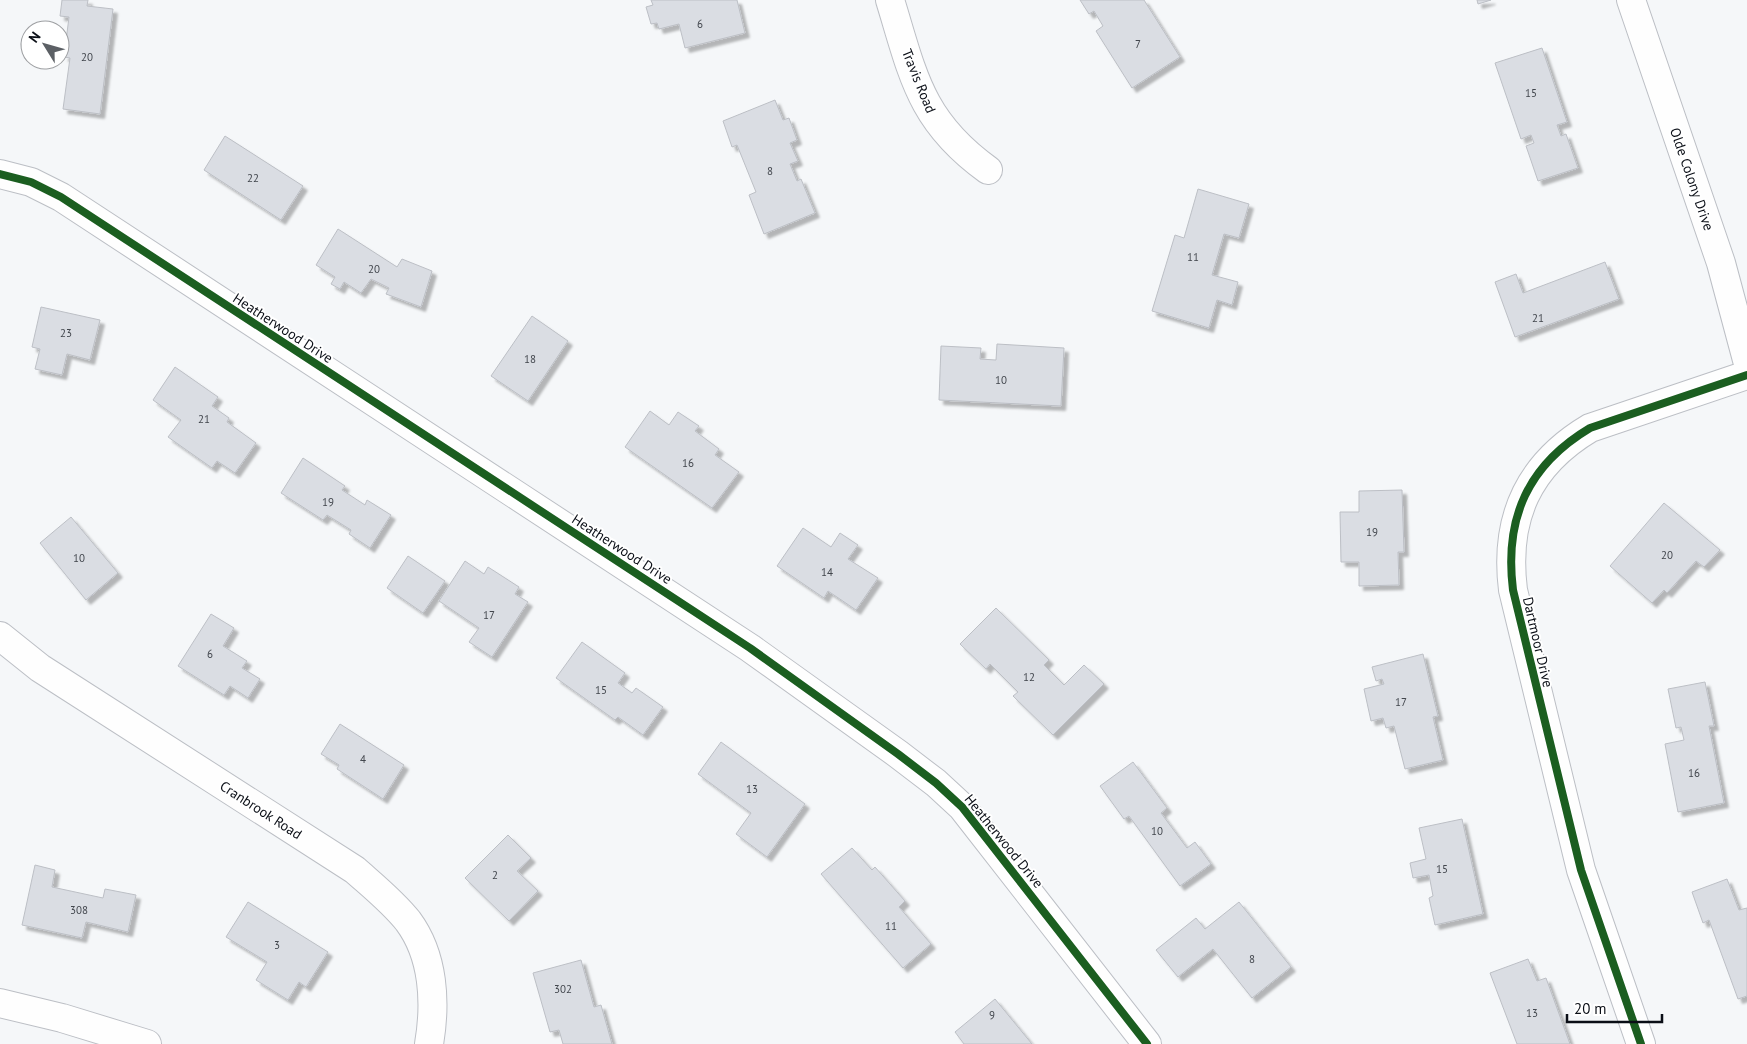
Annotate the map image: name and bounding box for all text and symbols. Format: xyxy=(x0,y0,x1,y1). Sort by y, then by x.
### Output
house number: 6 xyxy=(697,17,703,31)
north arrow xyxy=(20,20,70,70)
text: N xyxy=(25,28,45,46)
house number: 7 xyxy=(1135,37,1141,51)
street label: Travis Road xyxy=(898,46,940,116)
house number: 20 xyxy=(81,50,93,64)
house number: 15 xyxy=(1525,86,1537,100)
street label: Olde Colony Drive xyxy=(1666,125,1718,233)
house number: 8 xyxy=(767,164,773,178)
house number: 22 xyxy=(247,171,259,185)
house number: 11 xyxy=(1187,250,1199,264)
house number: 20 xyxy=(368,262,380,276)
street label: Heatherwood Drive xyxy=(230,289,336,367)
house number: 21 xyxy=(1532,311,1544,325)
house number: 23 xyxy=(60,326,72,340)
house number: 18 xyxy=(524,352,536,366)
house number: 10 xyxy=(995,373,1007,387)
house number: 21 xyxy=(198,412,210,426)
house number: 16 xyxy=(682,456,694,470)
house number: 19 xyxy=(322,495,334,509)
street label: Heatherwood Drive xyxy=(569,510,675,588)
house number: 19 xyxy=(1366,525,1378,539)
house number: 20 xyxy=(1661,548,1673,562)
house number: 10 xyxy=(73,551,85,565)
house number: 14 xyxy=(821,565,833,579)
street label: Dartmoor Drive xyxy=(1519,595,1557,689)
house number: 17 xyxy=(483,608,495,622)
house number: 6 xyxy=(207,647,213,661)
house number: 12 xyxy=(1023,670,1035,684)
house number: 15 xyxy=(595,683,607,697)
house number: 17 xyxy=(1395,695,1407,709)
house number: 4 xyxy=(360,752,366,766)
house number: 16 xyxy=(1688,766,1700,780)
street label: Cranbrook Road xyxy=(217,777,305,843)
house number: 13 xyxy=(746,782,758,796)
street label: Heatherwood Drive xyxy=(961,790,1047,892)
house number: 10 xyxy=(1151,824,1163,838)
house number: 15 xyxy=(1436,862,1448,876)
house number: 2 xyxy=(492,868,498,882)
house number: 308 xyxy=(70,903,88,917)
house number: 11 xyxy=(885,919,897,933)
house number: 3 xyxy=(274,938,280,952)
house number: 8 xyxy=(1249,952,1255,966)
house number: 302 xyxy=(554,982,572,996)
scale bar xyxy=(1567,992,1662,1024)
text: 20 m xyxy=(1574,999,1607,1018)
house number: 13 xyxy=(1526,1006,1538,1020)
house number: 9 xyxy=(989,1008,995,1022)

